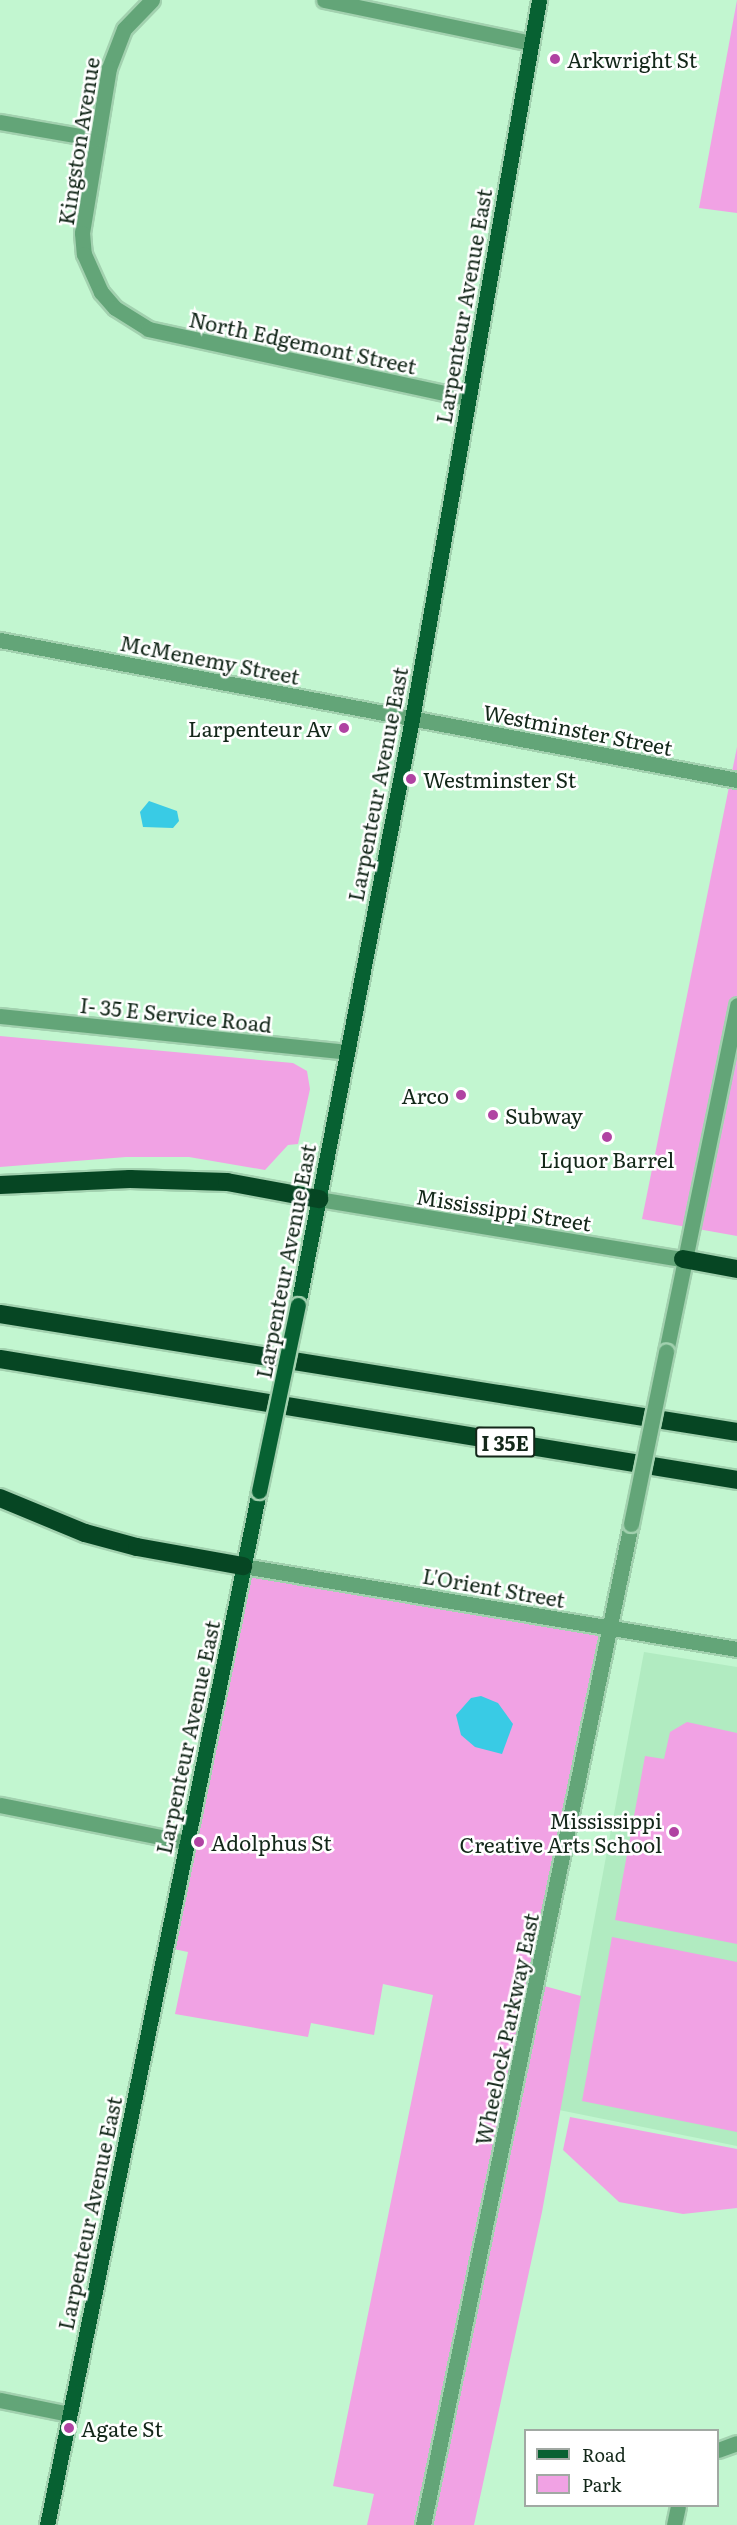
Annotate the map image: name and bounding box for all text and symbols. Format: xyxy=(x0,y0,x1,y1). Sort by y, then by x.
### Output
place label: Arkwright St xyxy=(567,46,697,72)
marker: Arkwright St xyxy=(548,52,562,66)
street label: Kingston Avenue xyxy=(52,55,104,227)
street label: Larpenteur Avenue East xyxy=(430,187,496,425)
street label: North Edgemont Street xyxy=(187,306,419,378)
street label: McMenemy Street xyxy=(118,629,302,689)
street label: Larpenteur Avenue East xyxy=(342,665,412,903)
street label: Westminster Street xyxy=(481,698,675,760)
place label: Larpenteur Av xyxy=(188,715,332,741)
marker: Larpenteur Av xyxy=(337,721,351,735)
place label: Westminster St xyxy=(423,766,576,792)
marker: Westminster St xyxy=(404,772,418,786)
street label: I- 35 E Service Road xyxy=(79,991,273,1037)
place label: Arco xyxy=(402,1082,449,1108)
marker: Arco xyxy=(454,1088,468,1102)
place label: Subway xyxy=(505,1102,583,1128)
marker: Subway xyxy=(486,1108,500,1122)
marker: Liquor Barrel xyxy=(600,1130,614,1144)
street label: Larpenteur Avenue East xyxy=(250,1142,320,1380)
place label: Liquor Barrel xyxy=(540,1146,674,1172)
street label: Mississippi Street xyxy=(415,1183,593,1235)
road number: I 35E xyxy=(475,1425,535,1459)
street label: L'Orient Street xyxy=(421,1562,567,1612)
street label: Larpenteur Avenue East xyxy=(150,1618,224,1856)
place label: Mississippi Creative Arts School xyxy=(459,1807,662,1857)
marker: Mississippi Creative Arts School xyxy=(667,1825,681,1839)
place label: Adolphus St xyxy=(211,1829,332,1855)
marker: Adolphus St xyxy=(192,1835,206,1849)
street label: Wheelock Parkway East xyxy=(469,1910,543,2148)
street label: Larpenteur Avenue East xyxy=(52,2094,126,2332)
place label: Agate St xyxy=(81,2415,163,2441)
marker: Agate St xyxy=(62,2421,76,2435)
legend xyxy=(524,2429,719,2507)
text: Road xyxy=(582,2441,626,2468)
text: Park xyxy=(582,2471,621,2498)

